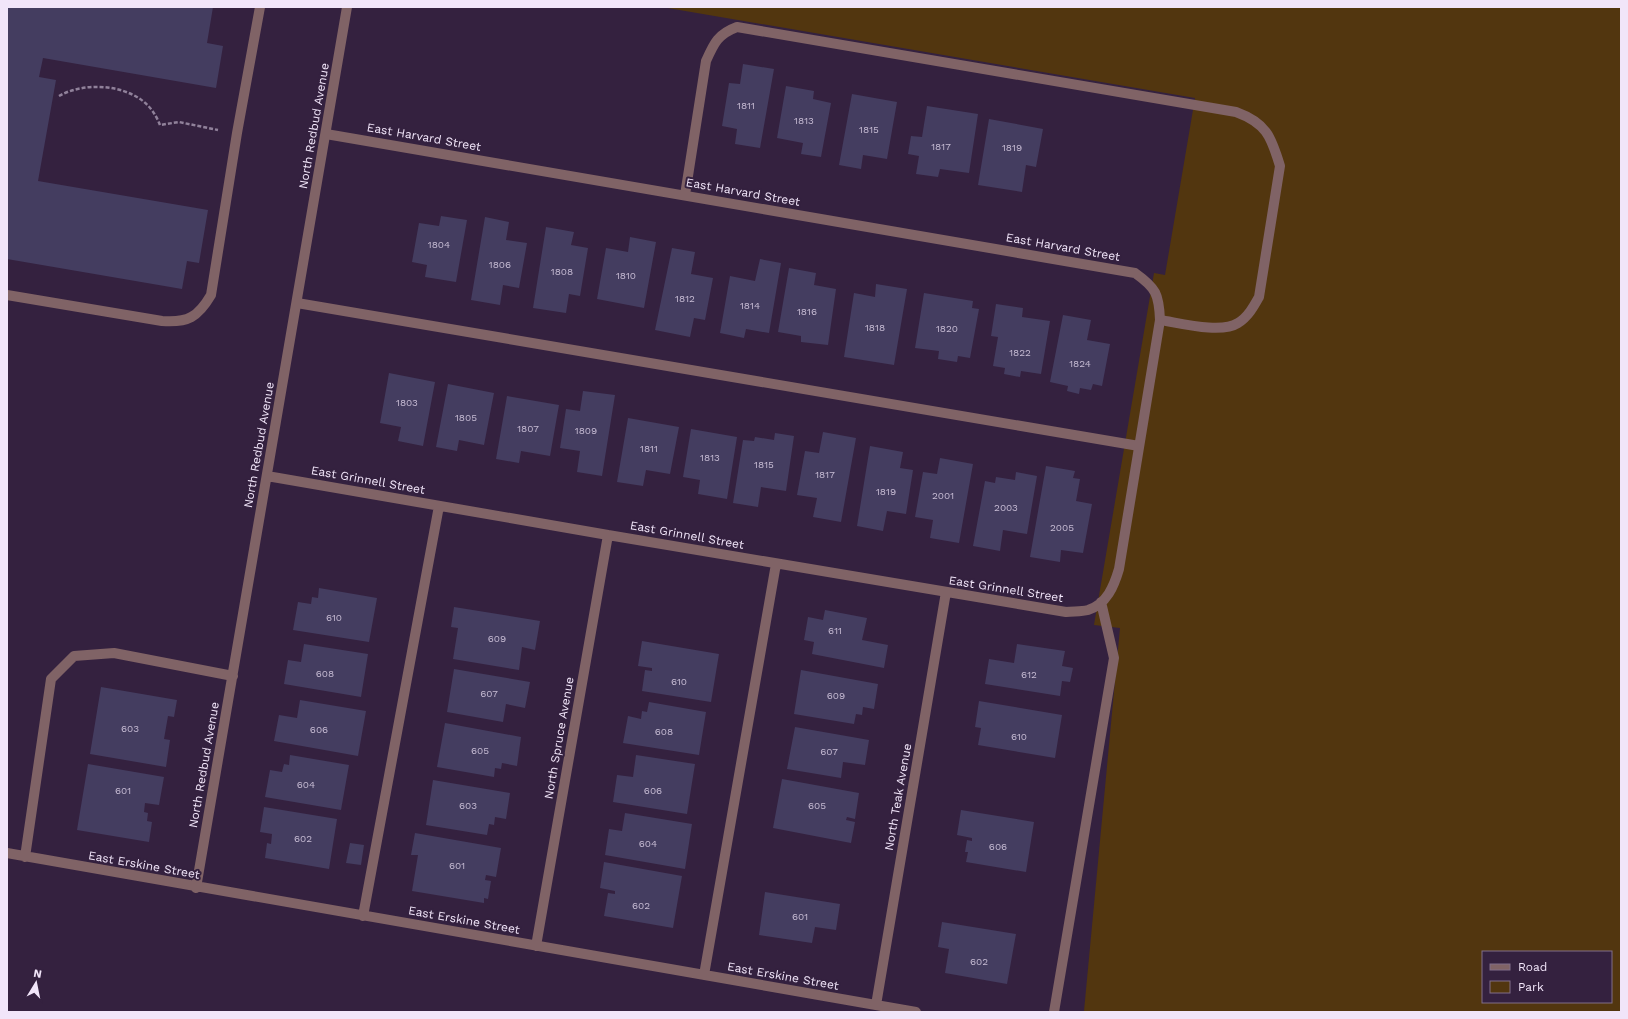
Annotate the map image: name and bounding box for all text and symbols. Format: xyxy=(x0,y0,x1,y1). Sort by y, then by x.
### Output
street label: North Redbud Avenue xyxy=(296,62,332,190)
house number: 1811 xyxy=(737,100,755,111)
house number: 1813 xyxy=(794,115,814,126)
street label: East Harvard Street xyxy=(366,120,482,154)
house number: 1815 xyxy=(859,124,879,135)
house number: 1817 xyxy=(931,141,951,152)
house number: 1819 xyxy=(1002,142,1022,153)
street label: East Harvard Street xyxy=(685,175,801,209)
street label: East Harvard Street xyxy=(1005,230,1121,264)
house number: 1804 xyxy=(428,239,450,250)
house number: 1806 xyxy=(489,259,511,270)
house number: 1808 xyxy=(551,266,573,277)
house number: 1810 xyxy=(616,270,636,281)
house number: 1812 xyxy=(675,293,695,304)
house number: 1814 xyxy=(740,300,760,311)
house number: 1816 xyxy=(797,306,817,317)
house number: 1818 xyxy=(865,322,885,333)
house number: 1820 xyxy=(936,323,958,334)
house number: 1822 xyxy=(1009,347,1031,358)
house number: 1824 xyxy=(1069,358,1091,369)
street label: North Redbud Avenue xyxy=(241,381,277,509)
house number: 1803 xyxy=(396,397,418,408)
house number: 1805 xyxy=(455,412,477,423)
house number: 1807 xyxy=(517,423,539,434)
house number: 1809 xyxy=(575,425,597,436)
house number: 1811 xyxy=(640,443,658,454)
house number: 1813 xyxy=(700,452,720,463)
house number: 1815 xyxy=(754,459,774,470)
street label: East Grinnell Street xyxy=(310,463,426,497)
house number: 1817 xyxy=(815,469,835,480)
house number: 1819 xyxy=(876,486,896,497)
house number: 2001 xyxy=(932,490,954,501)
house number: 2003 xyxy=(994,502,1018,513)
street label: East Grinnell Street xyxy=(629,518,745,552)
house number: 2005 xyxy=(1050,522,1074,533)
street label: East Grinnell Street xyxy=(948,573,1064,605)
house number: 610 xyxy=(326,612,342,623)
house number: 611 xyxy=(828,625,842,636)
house number: 609 xyxy=(488,633,506,644)
house number: 608 xyxy=(316,668,334,679)
house number: 612 xyxy=(1021,669,1037,680)
street label: North Spruce Avenue xyxy=(541,676,577,800)
house number: 610 xyxy=(671,676,687,687)
house number: 607 xyxy=(480,688,498,699)
house number: 609 xyxy=(827,690,845,701)
street label: North Redbud Avenue xyxy=(186,701,222,829)
house number: 603 xyxy=(121,723,139,734)
house number: 606 xyxy=(310,724,328,735)
house number: 608 xyxy=(655,726,673,737)
house number: 610 xyxy=(1011,731,1027,742)
street label: North Teak Avenue xyxy=(882,742,914,852)
house number: 605 xyxy=(471,745,489,756)
house number: 607 xyxy=(820,746,838,757)
house number: 604 xyxy=(297,779,315,790)
house number: 601 xyxy=(115,785,131,796)
house number: 606 xyxy=(644,785,662,796)
house number: 603 xyxy=(459,800,477,811)
house number: 605 xyxy=(808,800,826,811)
house number: 602 xyxy=(294,833,312,844)
house number: 604 xyxy=(639,838,657,849)
house number: 606 xyxy=(989,841,1007,852)
street label: East Erskine Street xyxy=(87,848,201,882)
house number: 601 xyxy=(449,860,465,871)
house number: 602 xyxy=(632,900,650,911)
street label: East Erskine Street xyxy=(407,903,521,937)
house number: 601 xyxy=(792,911,808,922)
legend xyxy=(1482,951,1612,1003)
house number: 602 xyxy=(970,956,988,967)
street label: East Erskine Street xyxy=(726,959,840,993)
text: Road xyxy=(1518,960,1547,974)
north arrow xyxy=(16,963,56,1003)
text: N xyxy=(33,967,43,981)
text: Park xyxy=(1518,980,1544,994)

